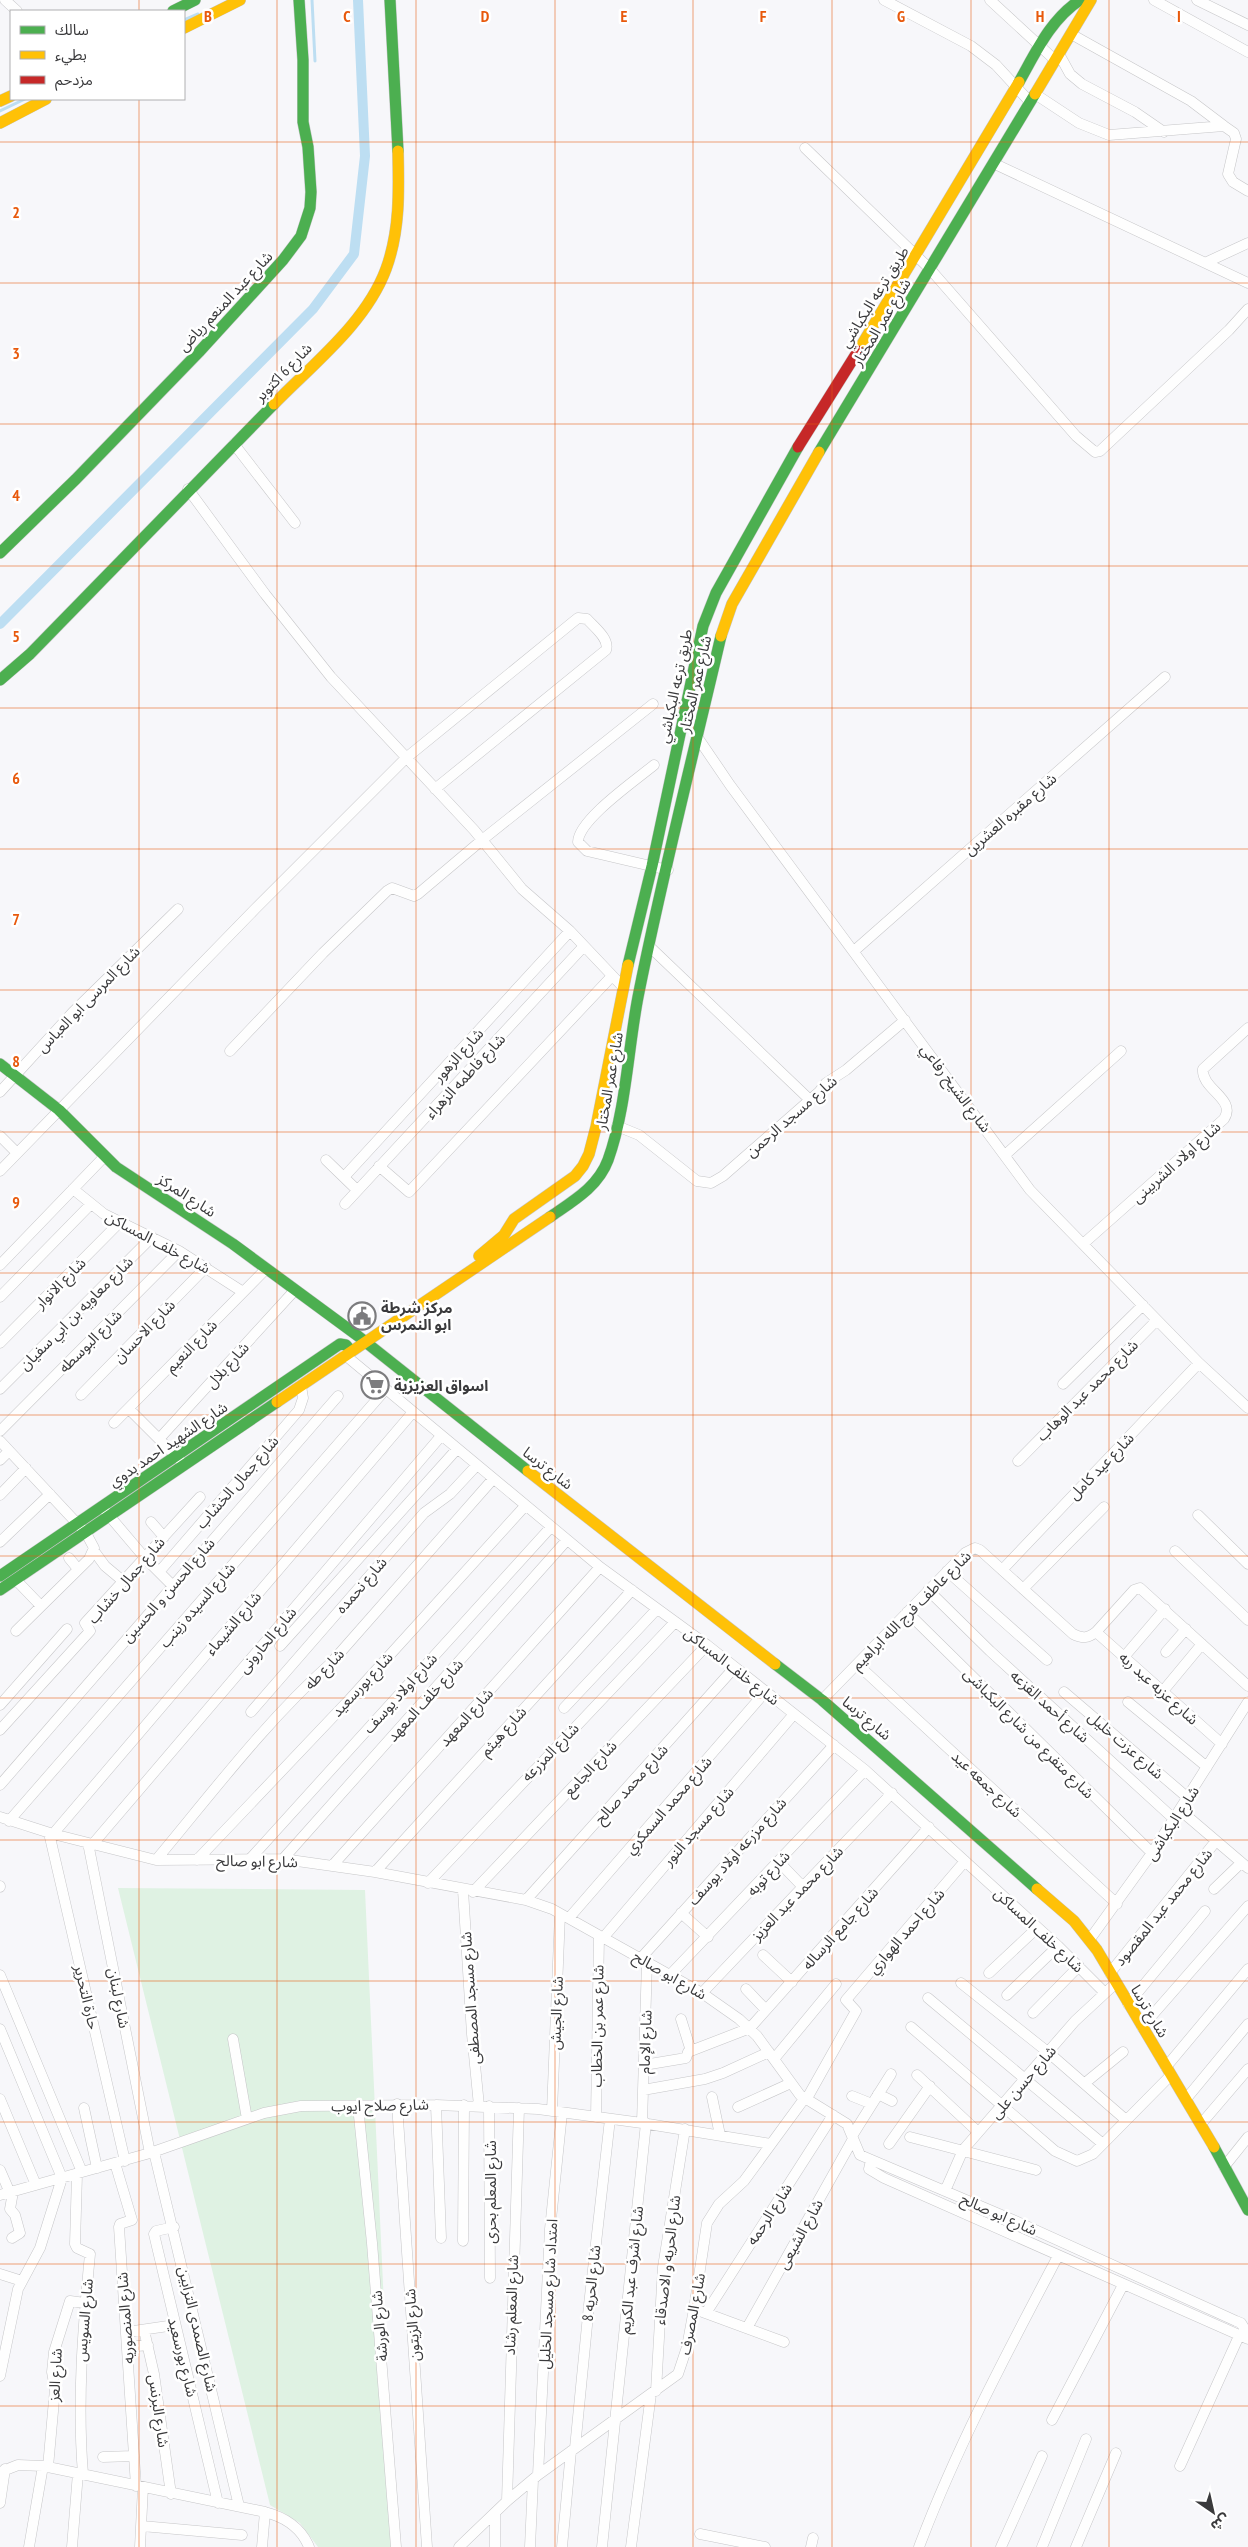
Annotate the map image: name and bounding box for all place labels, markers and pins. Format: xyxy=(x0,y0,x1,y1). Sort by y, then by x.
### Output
place label: مركز شرطة ابو النمرس xyxy=(381,1298,452,1334)
public building icon: مركز شرطة ابو النمرس xyxy=(347,1301,377,1331)
supermarket icon: اسواق العزيزية xyxy=(360,1370,390,1400)
place label: اسواق العزيزية xyxy=(394,1376,488,1395)

